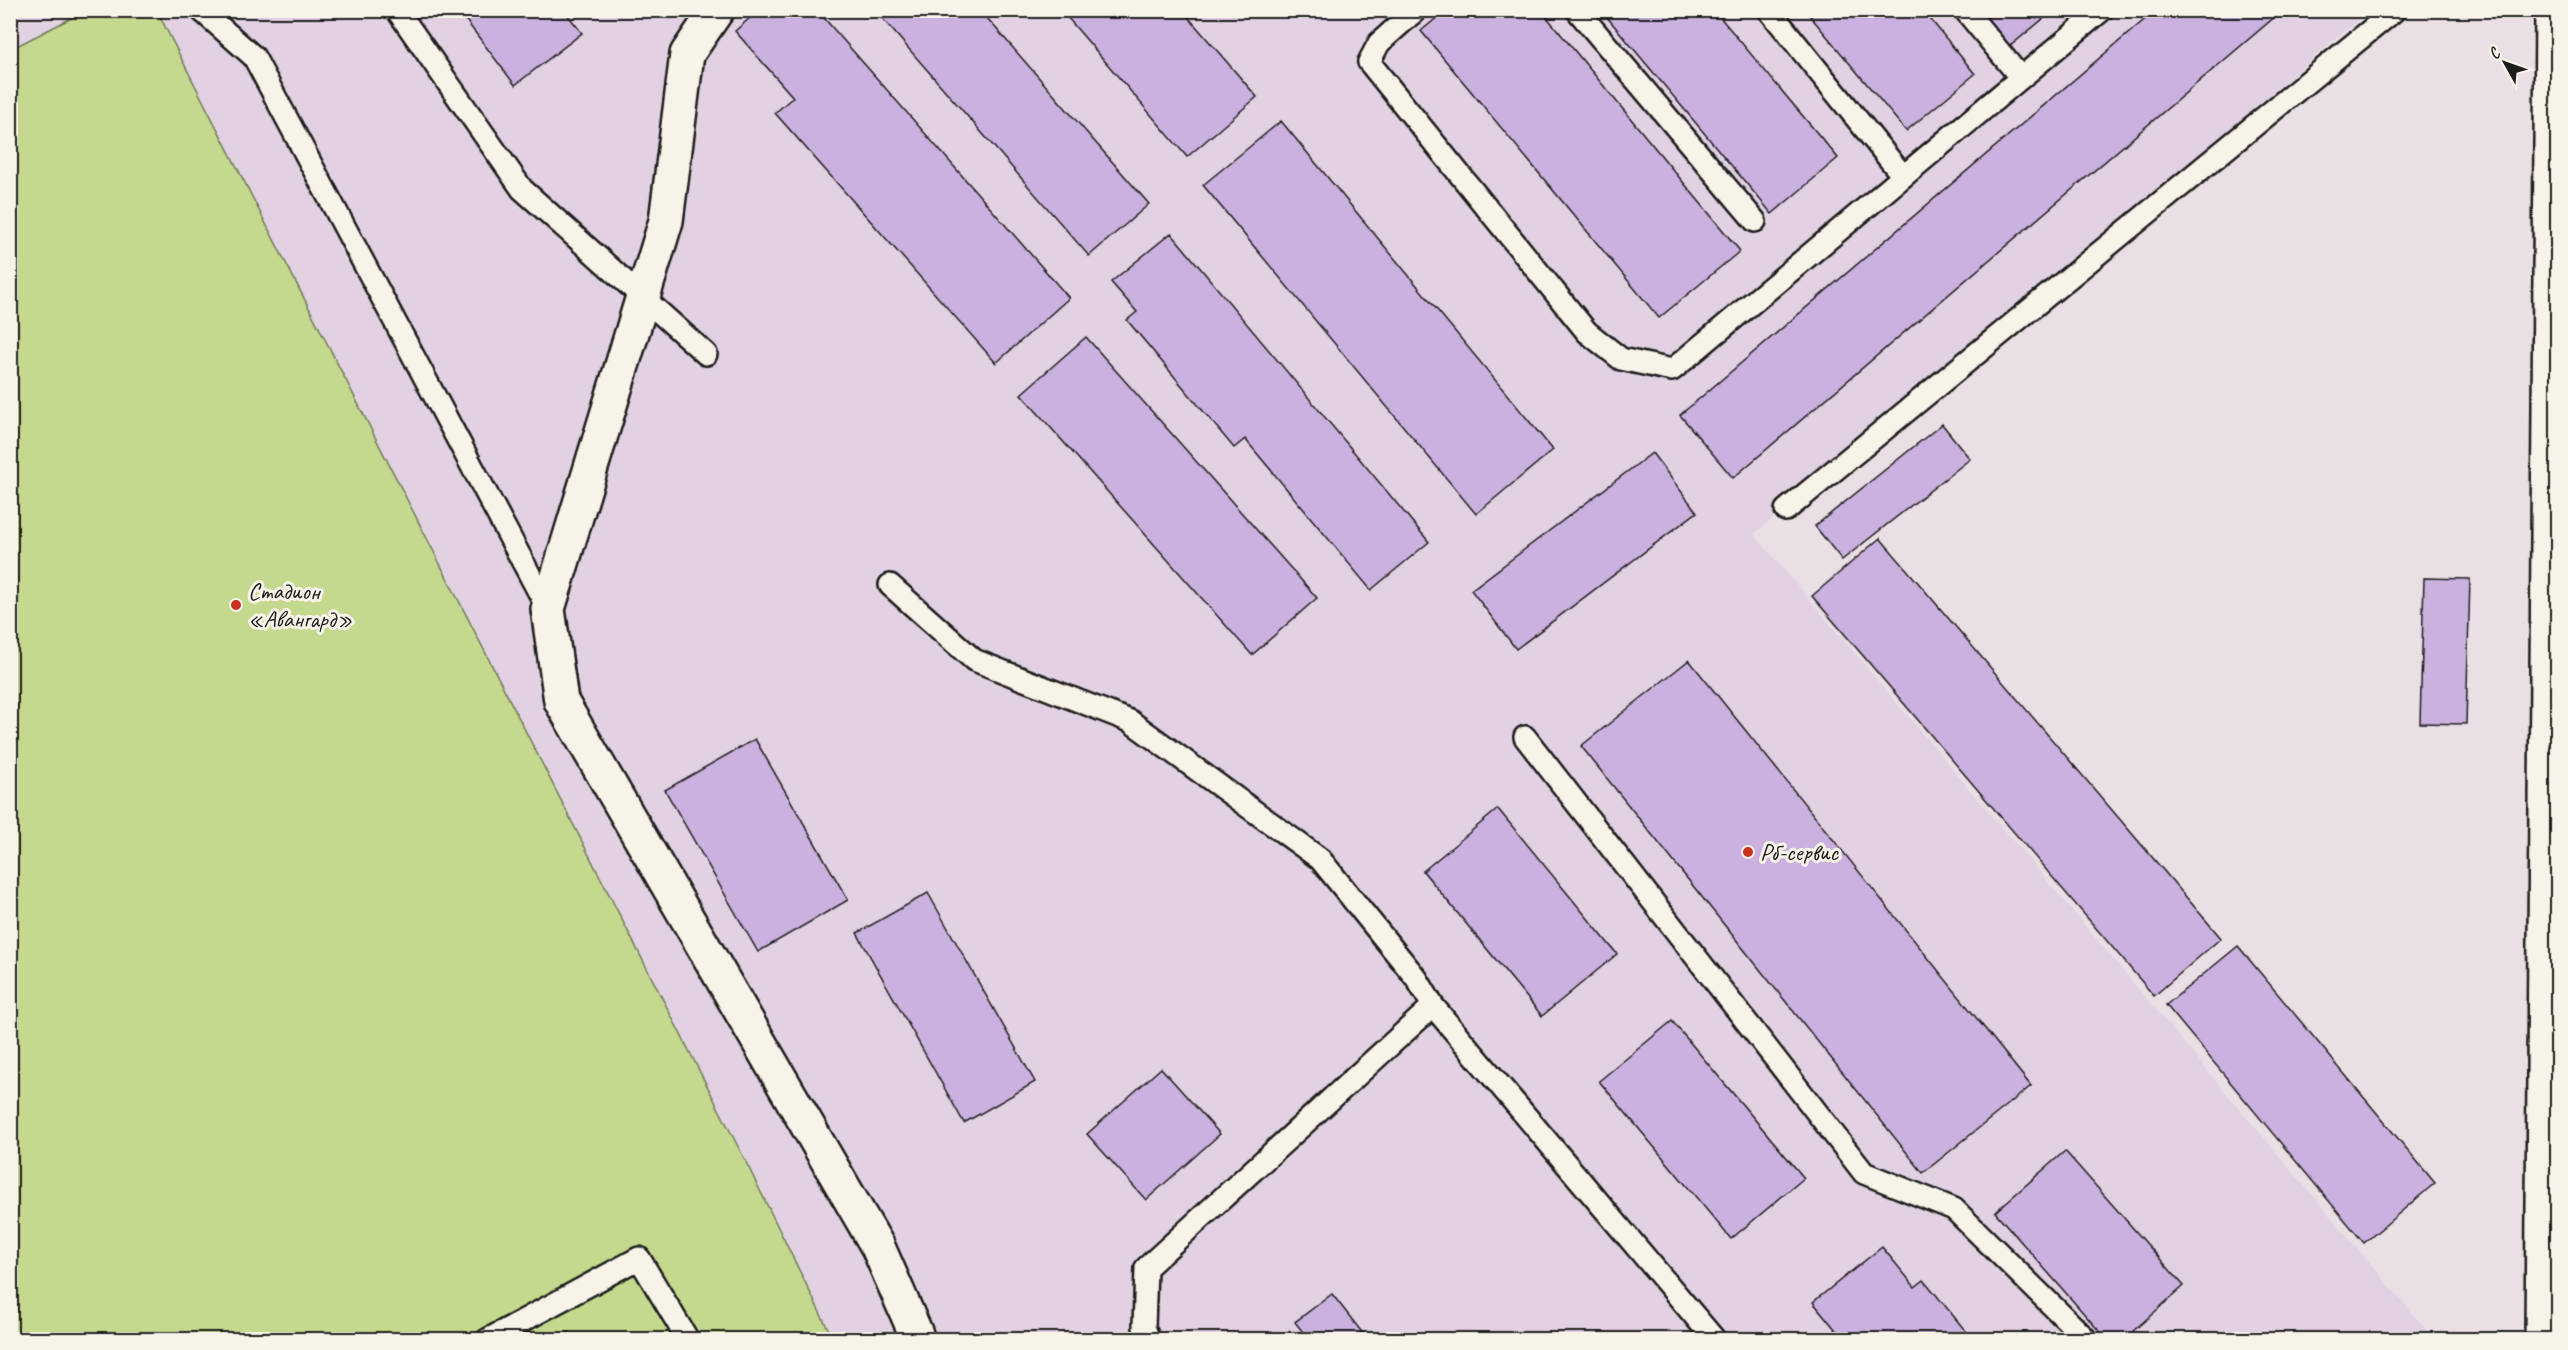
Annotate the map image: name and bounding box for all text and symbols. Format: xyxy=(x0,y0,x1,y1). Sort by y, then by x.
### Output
north arrow xyxy=(2475,33,2535,93)
text: С xyxy=(2484,43,2506,63)
place label: Стадион «Авангард» xyxy=(248,576,353,634)
marker: Стадион «Авангард» xyxy=(229,598,243,612)
place label: Рб-сервис xyxy=(1760,837,1839,867)
marker: Рб-сервис xyxy=(1741,845,1755,859)

